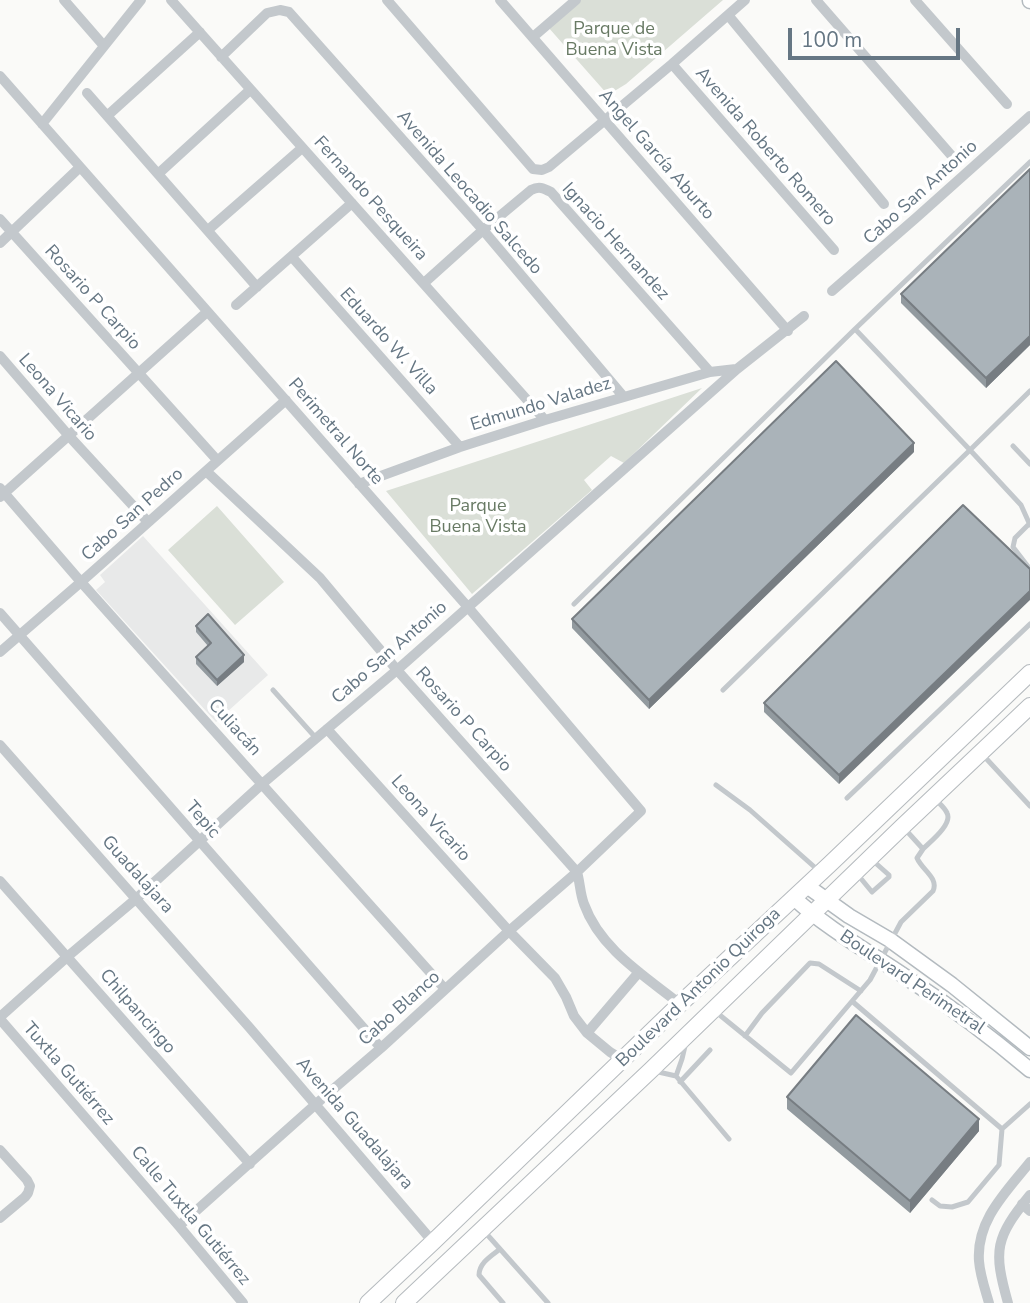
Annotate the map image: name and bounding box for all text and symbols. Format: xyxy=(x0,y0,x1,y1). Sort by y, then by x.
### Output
scale bar xyxy=(792,14,964,58)
park label: Parque de Buena Vista xyxy=(565,19,663,61)
text: 100 m xyxy=(801,26,862,54)
street label: Avenida Roberto Romero xyxy=(690,63,840,231)
street label: Angel García Aburto xyxy=(593,85,719,225)
street label: Avenida Leocadio Salcedo xyxy=(392,106,546,280)
street label: Fernando Pesqueira xyxy=(308,132,432,266)
street label: Cabo San Antonio xyxy=(860,136,982,250)
street label: Ignacio Hernandez xyxy=(557,179,673,305)
street label: Rosario P Carpio xyxy=(39,241,145,355)
street label: Eduardo W. Villa xyxy=(334,284,442,400)
street label: Leona Vicario xyxy=(13,350,101,446)
street label: Edmundo Valadez xyxy=(468,373,614,437)
street label: Perimetral Norte xyxy=(283,374,387,490)
street label: Cabo San Pedro xyxy=(78,464,188,566)
park label: Parque Buena Vista xyxy=(429,496,527,538)
street label: Cabo San Antonio xyxy=(328,597,452,709)
street label: Rosario P Carpio xyxy=(410,663,516,777)
street label: Culiacán xyxy=(203,695,265,761)
street label: Leona Vicario xyxy=(386,771,474,867)
street label: Tepic xyxy=(180,797,224,843)
street label: Guadalajara xyxy=(96,832,178,918)
street label: Boulevard Antonio Quiroga xyxy=(612,904,786,1072)
street label: Boulevard Perimetral xyxy=(835,926,989,1040)
street label: Chilpancingo xyxy=(94,965,180,1059)
street label: Cabo Blanco xyxy=(355,967,445,1051)
street label: Tuxtla Gutiérrez xyxy=(18,1018,118,1130)
street label: Avenida Guadalajara xyxy=(291,1054,417,1194)
street label: Calle Tuxtla Gutiérrez xyxy=(126,1142,254,1290)

